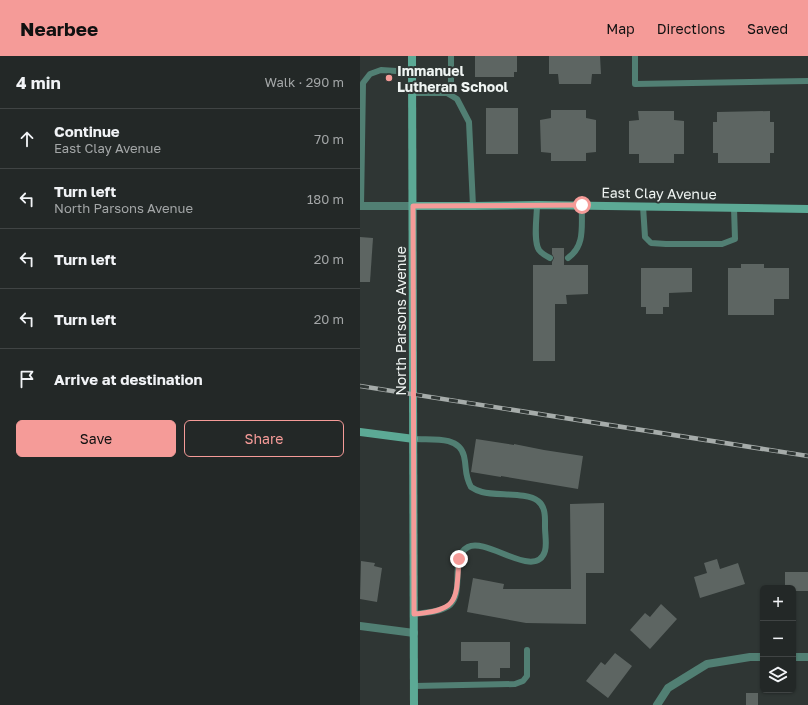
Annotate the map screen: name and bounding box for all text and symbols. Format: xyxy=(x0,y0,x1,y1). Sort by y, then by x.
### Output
text: Nearbee xyxy=(20,17,98,40)
text: Map xyxy=(606,20,635,37)
text: Directions xyxy=(657,20,725,37)
text: Saved xyxy=(747,20,788,37)
place label: Immanuel Lutheran School xyxy=(397,62,509,95)
text: 4 min xyxy=(16,72,61,93)
marker: Immanuel Lutheran School xyxy=(384,73,394,83)
text: Walk · 290 m xyxy=(265,74,344,90)
text: Continue xyxy=(54,122,120,140)
icon: ahead xyxy=(16,128,38,150)
text: 70 m xyxy=(314,131,344,147)
text: East Clay Avenue xyxy=(54,140,161,156)
text: Turn left xyxy=(54,182,116,200)
street label: East Clay Avenue xyxy=(601,183,717,203)
icon: left xyxy=(16,188,38,210)
text: 180 m xyxy=(307,191,344,207)
route start xyxy=(573,196,591,214)
text: North Parsons Avenue xyxy=(54,200,193,216)
street label: North Parsons Avenue xyxy=(392,246,409,396)
icon: left xyxy=(16,248,38,270)
text: Turn left xyxy=(54,250,116,268)
text: 20 m xyxy=(314,251,344,267)
icon: left xyxy=(16,308,38,330)
text: Turn left xyxy=(54,310,116,328)
text: 20 m xyxy=(314,311,344,327)
icon: arrive xyxy=(16,368,38,390)
text: Arrive at destination xyxy=(54,370,203,388)
button: Save xyxy=(16,420,176,457)
button: Share xyxy=(184,420,344,457)
route end xyxy=(450,550,468,568)
map controls xyxy=(760,585,796,693)
button: + xyxy=(760,585,796,621)
button: − xyxy=(760,621,796,657)
button: layers xyxy=(760,657,796,693)

